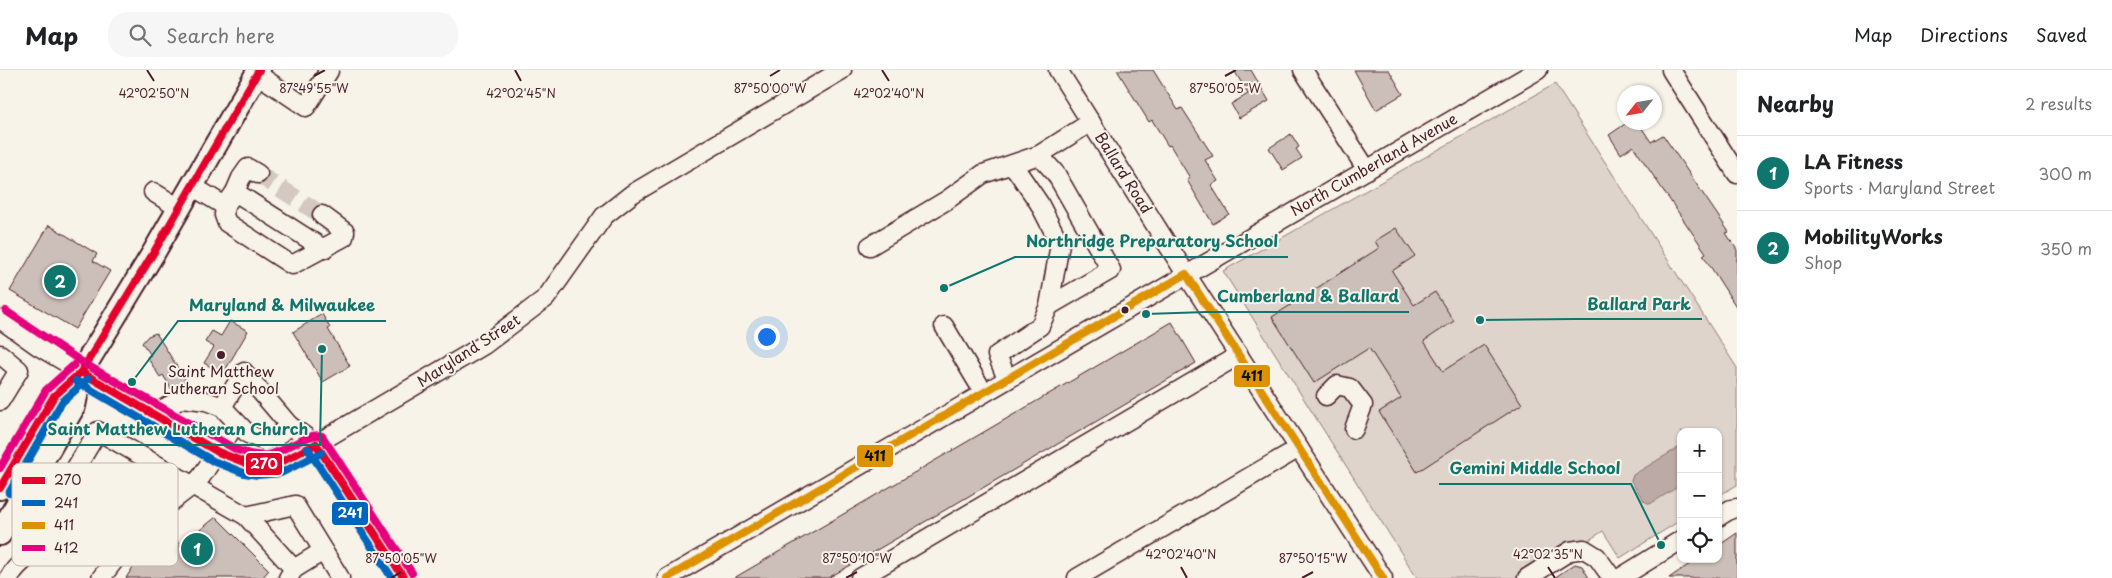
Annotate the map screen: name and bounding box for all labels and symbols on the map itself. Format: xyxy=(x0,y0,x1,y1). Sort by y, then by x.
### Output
text: 87°49'55"W xyxy=(279,79,349,97)
text: 87°50'00"W xyxy=(734,79,807,97)
text: 87°50'05"W xyxy=(1189,79,1261,97)
text: 42°02'50"N xyxy=(119,84,189,102)
text: 42°02'45"N xyxy=(486,84,556,102)
text: 42°02'40"N xyxy=(854,84,924,102)
north arrow xyxy=(1617,85,1662,130)
street label: North Cumberland Avenue xyxy=(1285,106,1461,221)
street label: Ballard Road xyxy=(1090,127,1159,218)
callout: Northridge Preparatory School xyxy=(1015,226,1288,257)
text: Northridge Preparatory School xyxy=(1026,228,1278,252)
pin: 2 xyxy=(44,262,76,300)
callout: Cumberland & Ballard xyxy=(1206,281,1409,312)
text: Cumberland & Ballard xyxy=(1217,283,1399,307)
callout: Ballard Park xyxy=(1576,288,1702,319)
callout: Maryland & Milwaukee xyxy=(178,290,386,321)
text: Ballard Park xyxy=(1587,291,1691,315)
text: Maryland & Milwaukee xyxy=(189,292,375,316)
unlabelled marker xyxy=(1120,305,1130,315)
street label: Maryland Street xyxy=(412,308,524,392)
your location xyxy=(754,324,780,350)
marker: Saint Matthew Lutheran School xyxy=(215,349,227,361)
place label: Saint Matthew Lutheran School xyxy=(163,359,279,399)
line badge: 411 xyxy=(1233,364,1271,388)
text: 411 xyxy=(1241,365,1263,386)
callout: Saint Matthew Lutheran Church xyxy=(37,414,320,445)
text: Saint Matthew Lutheran Church xyxy=(48,416,308,440)
line badge: 411 xyxy=(856,444,894,468)
text: 411 xyxy=(864,445,886,466)
line badge: 270 xyxy=(245,452,283,476)
text: 270 xyxy=(250,453,278,474)
callout: Gemini Middle School xyxy=(1439,453,1631,484)
text: Gemini Middle School xyxy=(1450,455,1621,479)
legend xyxy=(12,463,178,566)
text: 270 xyxy=(54,469,81,490)
text: 241 xyxy=(54,492,78,513)
line badge: 241 xyxy=(331,501,369,526)
text: 241 xyxy=(338,502,362,523)
text: 411 xyxy=(54,514,74,535)
pin: 1 xyxy=(181,530,213,568)
text: 412 xyxy=(54,537,79,558)
text: 42°02'40"N xyxy=(1146,545,1216,563)
text: 42°02'35"N xyxy=(1513,545,1583,563)
text: 87°50'05"W xyxy=(365,549,437,567)
text: 87°50'10"W xyxy=(822,549,892,567)
text: 87°50'15"W xyxy=(1279,549,1348,567)

